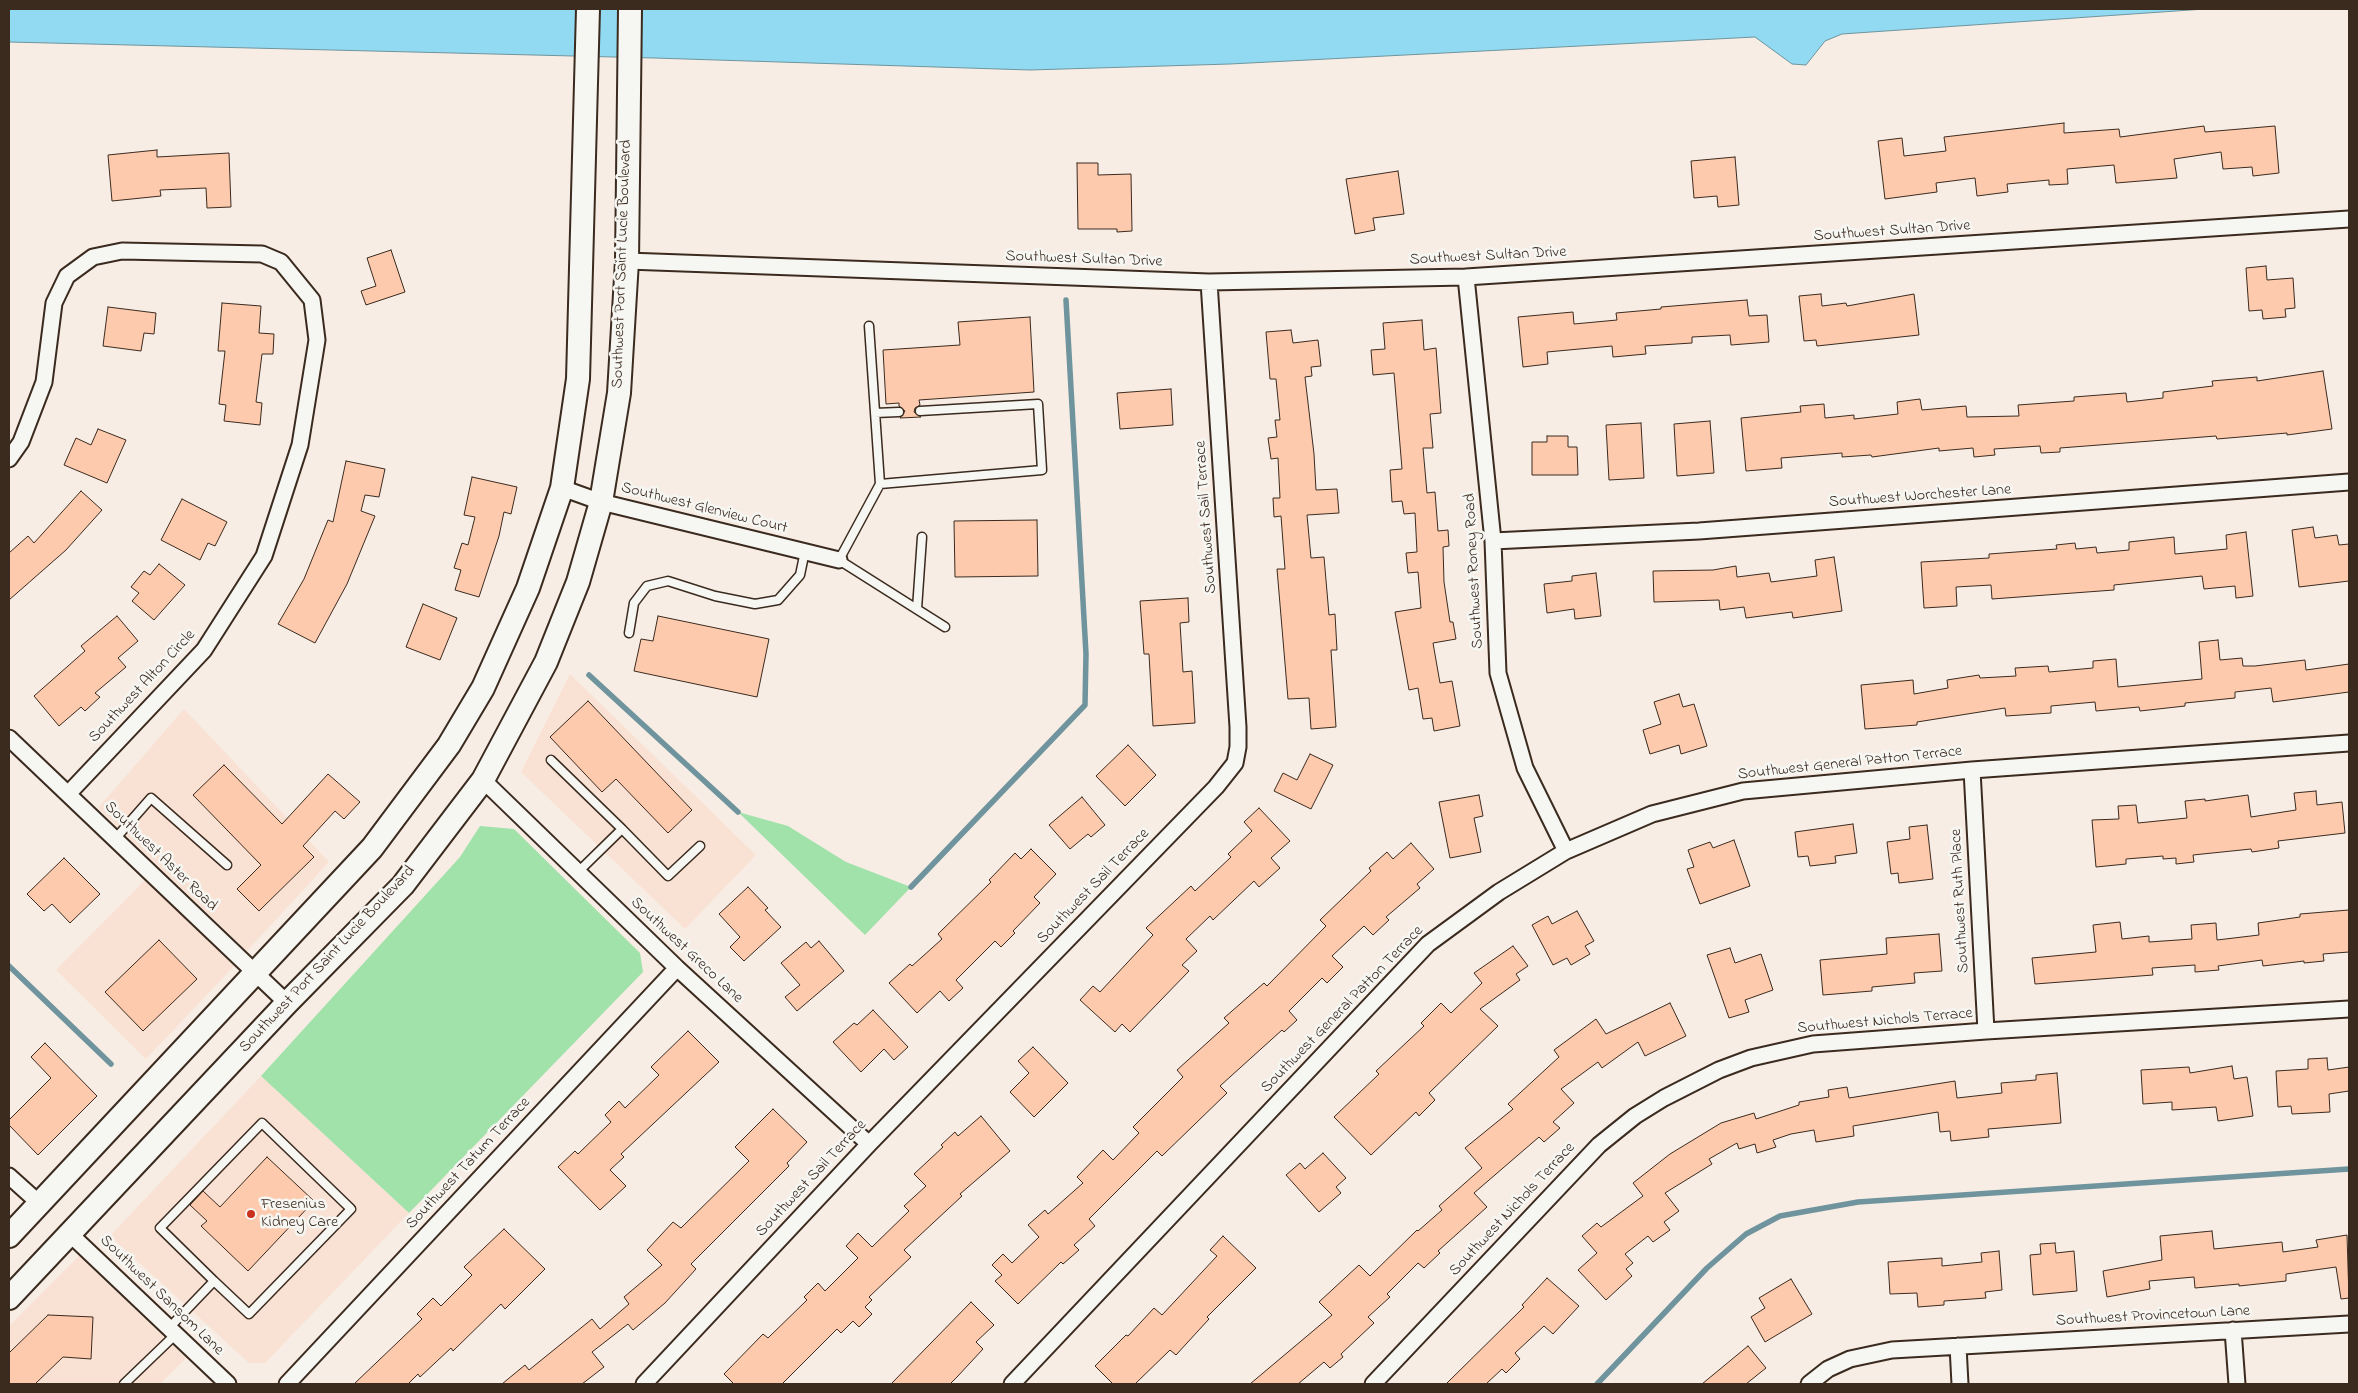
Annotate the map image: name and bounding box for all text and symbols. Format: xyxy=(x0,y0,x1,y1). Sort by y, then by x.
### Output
street label: Southwest Port Saint Lucie Boulevard xyxy=(609,139,637,389)
street label: Southwest Sultan Drive xyxy=(1813,217,1971,247)
street label: Southwest Sultan Drive xyxy=(1409,243,1567,271)
street label: Southwest Sultan Drive xyxy=(1005,248,1163,272)
street label: Southwest Sail Terrace xyxy=(1192,440,1222,594)
street label: Southwest Glenview Court xyxy=(619,479,789,539)
street label: Southwest Worchester Lane xyxy=(1828,481,2012,513)
street label: Southwest Roney Road xyxy=(1461,493,1489,649)
street label: Southwest Alton Circle xyxy=(86,626,200,748)
street label: Southwest General Patton Terrace xyxy=(1737,743,1963,785)
street label: Southwest Aster Road xyxy=(99,798,221,916)
street label: Southwest Sail Terrace xyxy=(1034,825,1154,949)
street label: Southwest Ruth Place xyxy=(1948,828,1974,974)
street label: Southwest Port Saint Lucie Boulevard xyxy=(236,862,420,1058)
street label: Southwest Greco Lane xyxy=(626,894,746,1008)
street label: Southwest General Patton Terrace xyxy=(1258,922,1428,1098)
street label: Southwest Nichols Terrace xyxy=(1796,1005,1974,1039)
street label: Southwest Tatum Terrace xyxy=(403,1094,535,1234)
street label: Southwest Sail Terrace xyxy=(753,1116,871,1242)
street label: Southwest Nichols Terrace xyxy=(1446,1139,1580,1281)
place label: Fresenius Kidney Care xyxy=(261,1195,338,1233)
marker: Fresenius Kidney Care xyxy=(245,1208,257,1220)
street label: Southwest Sansom Lane xyxy=(95,1232,227,1360)
street label: Southwest Provincetown Lane xyxy=(2055,1302,2251,1332)

